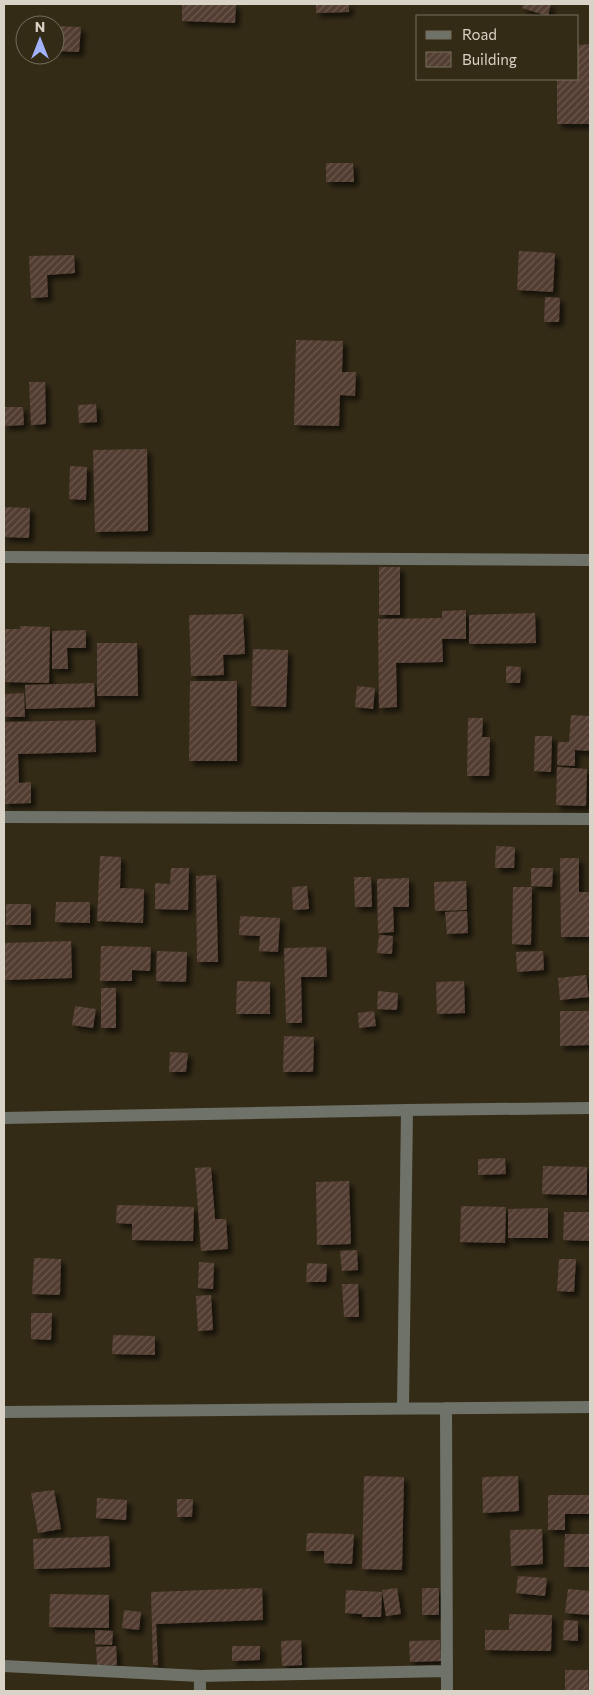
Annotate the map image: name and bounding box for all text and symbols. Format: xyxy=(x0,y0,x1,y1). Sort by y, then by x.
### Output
north arrow xyxy=(15,15,65,65)
legend xyxy=(416,15,579,80)
text: N xyxy=(35,18,45,35)
text: Road xyxy=(462,25,497,43)
text: Building xyxy=(462,50,517,68)

